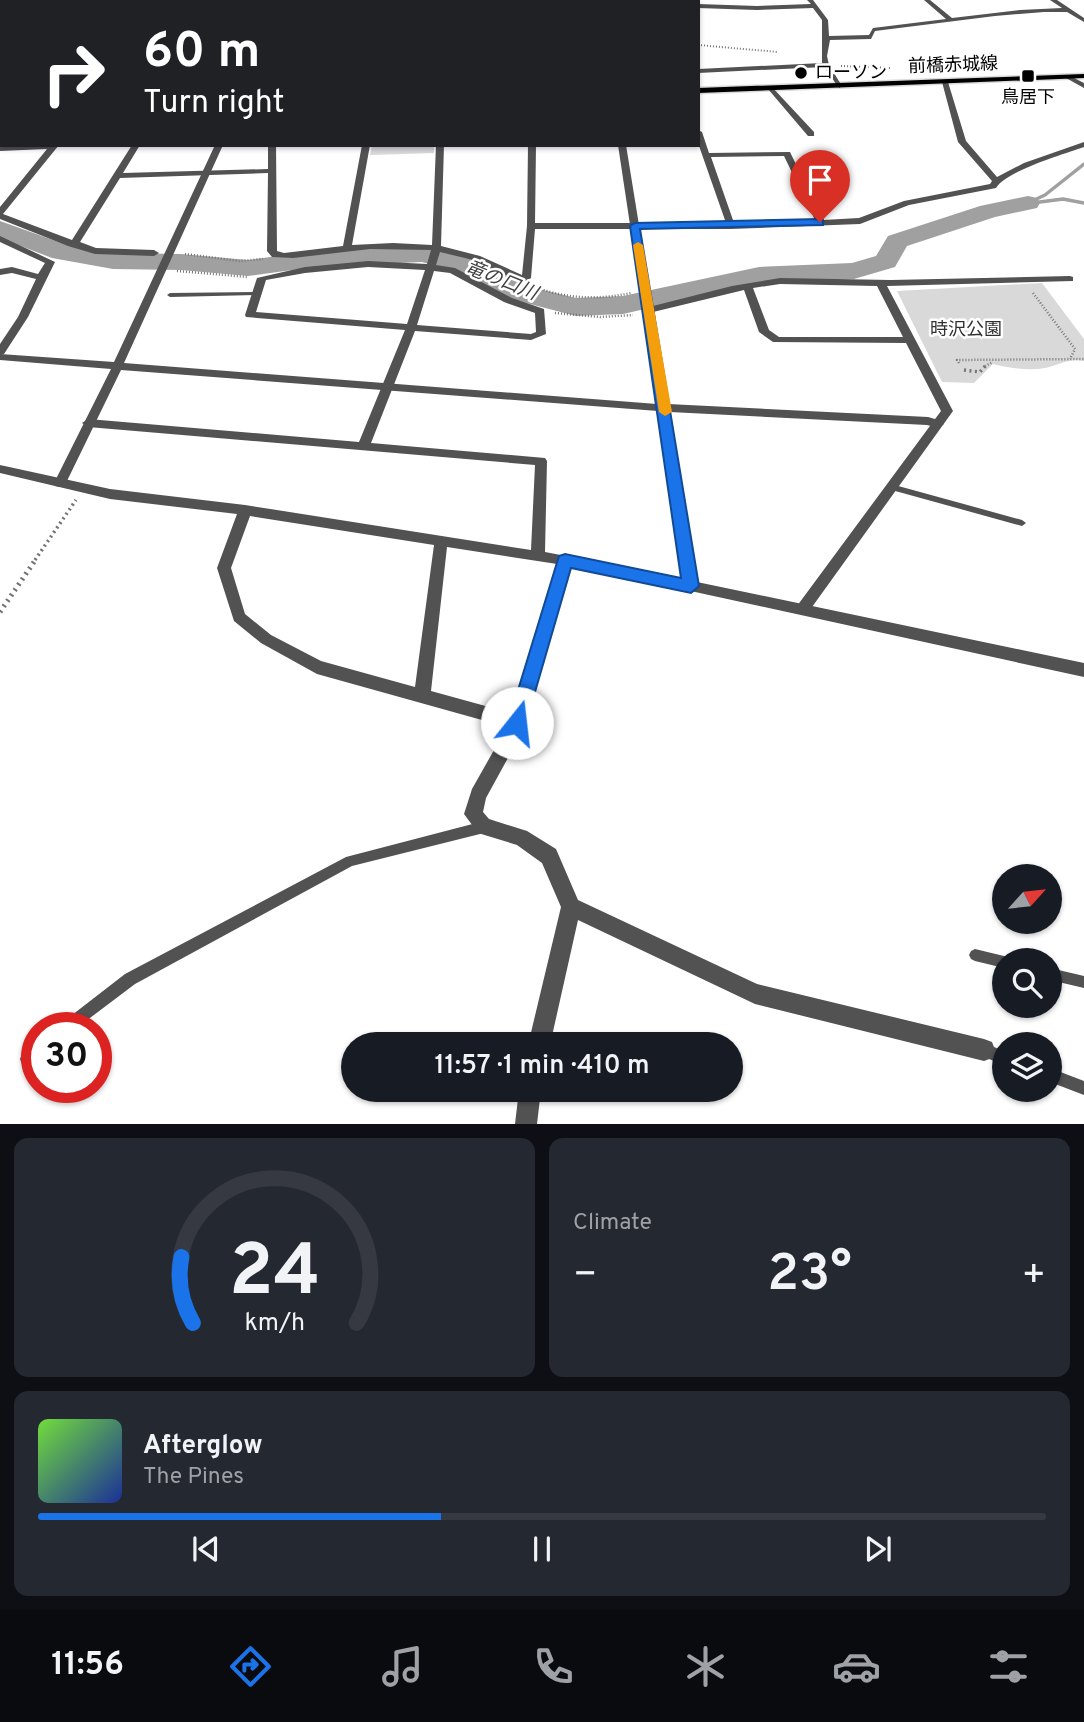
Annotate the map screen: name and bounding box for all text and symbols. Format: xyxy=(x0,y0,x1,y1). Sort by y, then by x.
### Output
text: 60 m xyxy=(143,23,261,85)
icon: right xyxy=(28,28,119,119)
street label: 前橋赤城線 xyxy=(908,53,998,79)
place label: ローソン xyxy=(815,62,887,85)
marker: ローソン xyxy=(793,65,809,81)
marker: 鳥居下 xyxy=(1020,68,1036,84)
text: Turn right xyxy=(143,84,285,124)
place label: 鳥居下 xyxy=(1001,87,1055,110)
pin xyxy=(790,150,850,222)
icon: arrive xyxy=(801,161,839,199)
water label: 竜の口川 xyxy=(461,256,543,307)
park label: 時沢公園 xyxy=(930,319,1002,342)
position arrow xyxy=(480,686,554,760)
north arrow xyxy=(992,864,1062,934)
map controls xyxy=(992,864,1062,1102)
button: search xyxy=(992,948,1062,1018)
speed limit sign: 30 xyxy=(21,1012,112,1103)
button: layers xyxy=(992,1032,1062,1102)
text: 11:57 · 1 min · 410 m xyxy=(434,1050,650,1083)
text: Climate xyxy=(573,1209,652,1238)
text: 24 xyxy=(229,1230,320,1322)
text: 23° xyxy=(767,1243,852,1309)
text: − xyxy=(573,1252,598,1301)
text: + xyxy=(1021,1252,1046,1301)
text: km/h xyxy=(244,1308,305,1340)
text: Afterglow xyxy=(143,1430,263,1463)
text: The Pines xyxy=(143,1463,244,1492)
icon: previous xyxy=(187,1530,225,1568)
icon: pause xyxy=(523,1530,561,1568)
icon: next xyxy=(859,1530,897,1568)
icon: directions xyxy=(226,1642,275,1691)
icon: music xyxy=(378,1642,427,1691)
icon: phone xyxy=(529,1642,578,1691)
icon: climate xyxy=(681,1642,730,1691)
icon: car xyxy=(832,1642,881,1691)
icon: filters xyxy=(984,1642,1033,1691)
text: 11:56 xyxy=(51,1646,124,1686)

